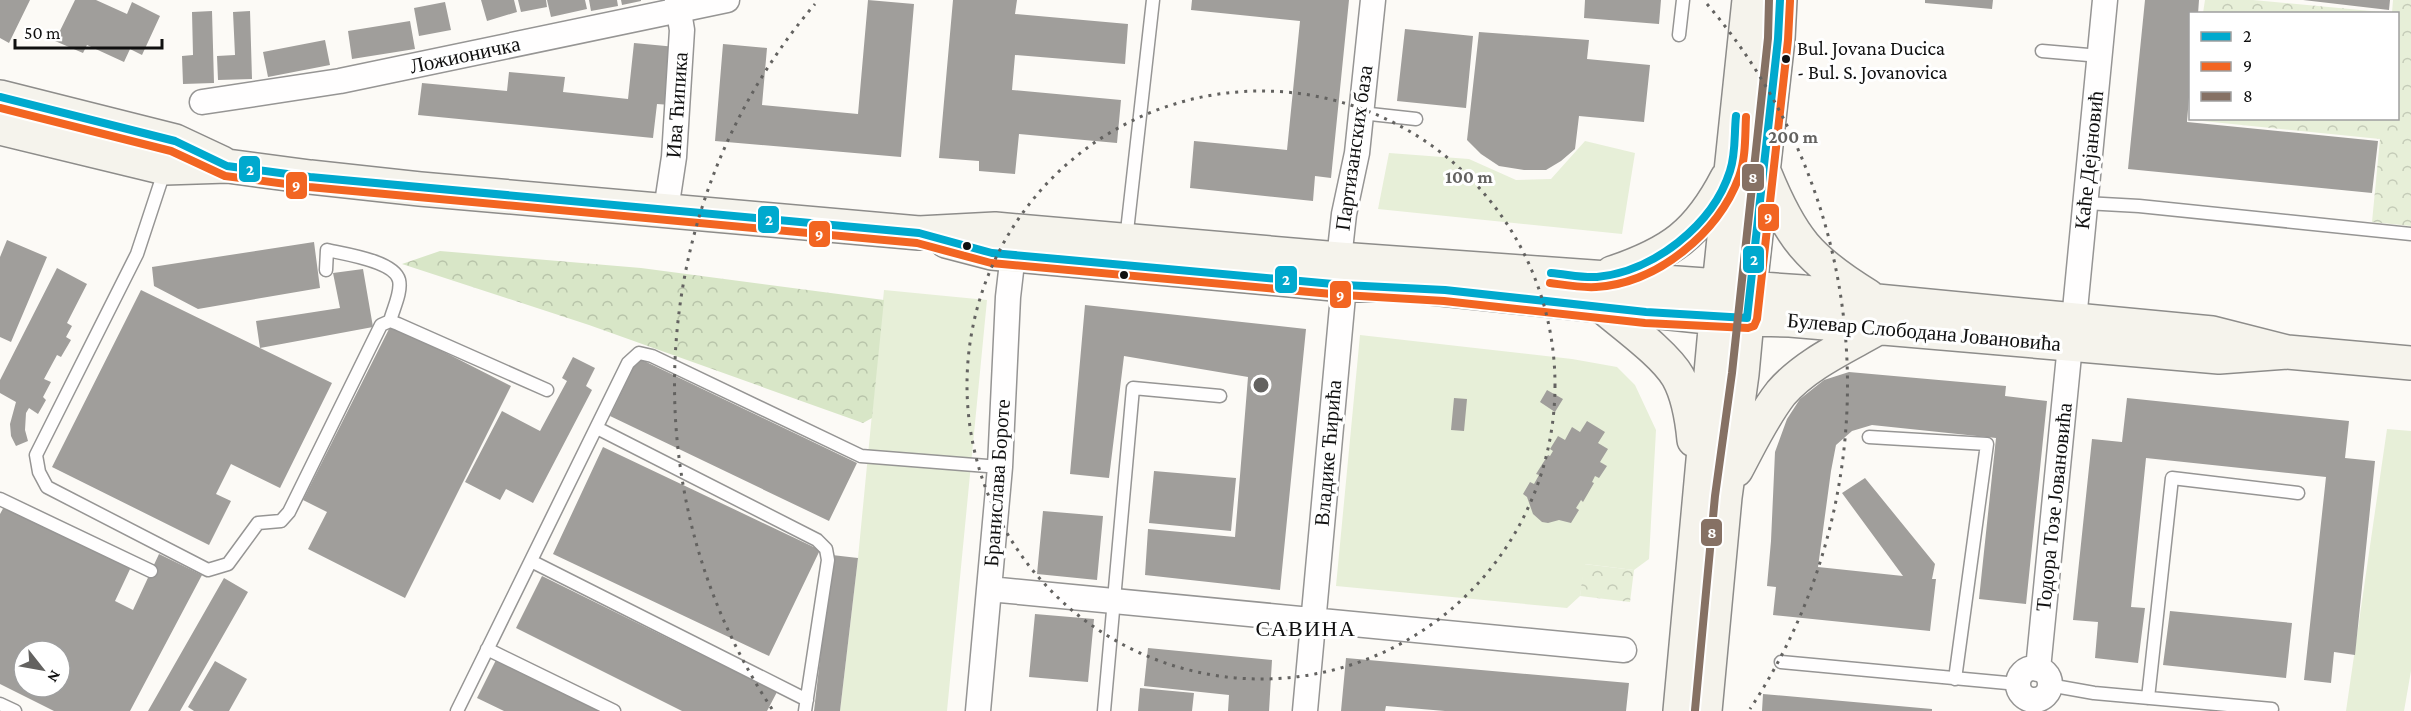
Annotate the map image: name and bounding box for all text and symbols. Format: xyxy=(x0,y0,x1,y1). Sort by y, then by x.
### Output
scale bar xyxy=(15,12,162,50)
legend xyxy=(2189,12,2399,120)
text: 50 m xyxy=(24,23,61,43)
text: 2 xyxy=(2243,26,2252,46)
street label: Ложионичка xyxy=(408,31,523,78)
place label: Bul. Jovana Ducica - Bul. S. Jovanovica xyxy=(1797,37,1948,84)
street label: Ива Ћипика xyxy=(661,50,693,159)
marker: Bul. Jovana Ducica - Bul. S. Jovanovica xyxy=(1780,53,1792,65)
text: 9 xyxy=(2243,56,2252,76)
street label: Партизанских база xyxy=(1331,63,1378,232)
text: 8 xyxy=(2243,86,2253,106)
street label: Каће Дејановић xyxy=(2070,89,2108,231)
text: 200 m xyxy=(1768,127,1819,147)
line badge: 2 xyxy=(238,155,261,183)
text: 2 xyxy=(246,161,254,178)
line badge: 8 xyxy=(1741,163,1765,192)
text: 100 m xyxy=(1445,167,1493,187)
text: 8 xyxy=(1748,169,1758,186)
line badge: 9 xyxy=(285,171,308,200)
text: 9 xyxy=(292,177,300,194)
line badge: 9 xyxy=(1757,203,1780,232)
line badge: 2 xyxy=(757,205,780,234)
text: 9 xyxy=(1764,209,1772,226)
text: 2 xyxy=(765,211,773,228)
line badge: 9 xyxy=(808,220,831,248)
text: 9 xyxy=(815,226,823,243)
unlabelled marker xyxy=(961,240,973,252)
line badge: 2 xyxy=(1742,245,1765,274)
text: 2 xyxy=(1750,251,1758,268)
line badge: 2 xyxy=(1274,265,1298,294)
unlabelled marker xyxy=(1118,269,1130,281)
text: 2 xyxy=(1282,271,1290,288)
line badge: 9 xyxy=(1329,280,1352,309)
text: 9 xyxy=(1336,287,1344,304)
street label: Булевар Слободана Јовановића xyxy=(1786,308,2063,356)
centre of rings xyxy=(1251,375,1271,395)
street label: Владике Ћирића xyxy=(1310,378,1346,527)
street label: Бранислава Бороте xyxy=(979,398,1015,568)
street label: Тодора Тозе Јовановића xyxy=(2031,401,2077,613)
line badge: 8 xyxy=(1700,518,1723,547)
text: 8 xyxy=(1707,524,1717,541)
district label: САВИНА xyxy=(1256,616,1356,641)
north arrow xyxy=(12,639,72,699)
text: N xyxy=(44,667,65,686)

